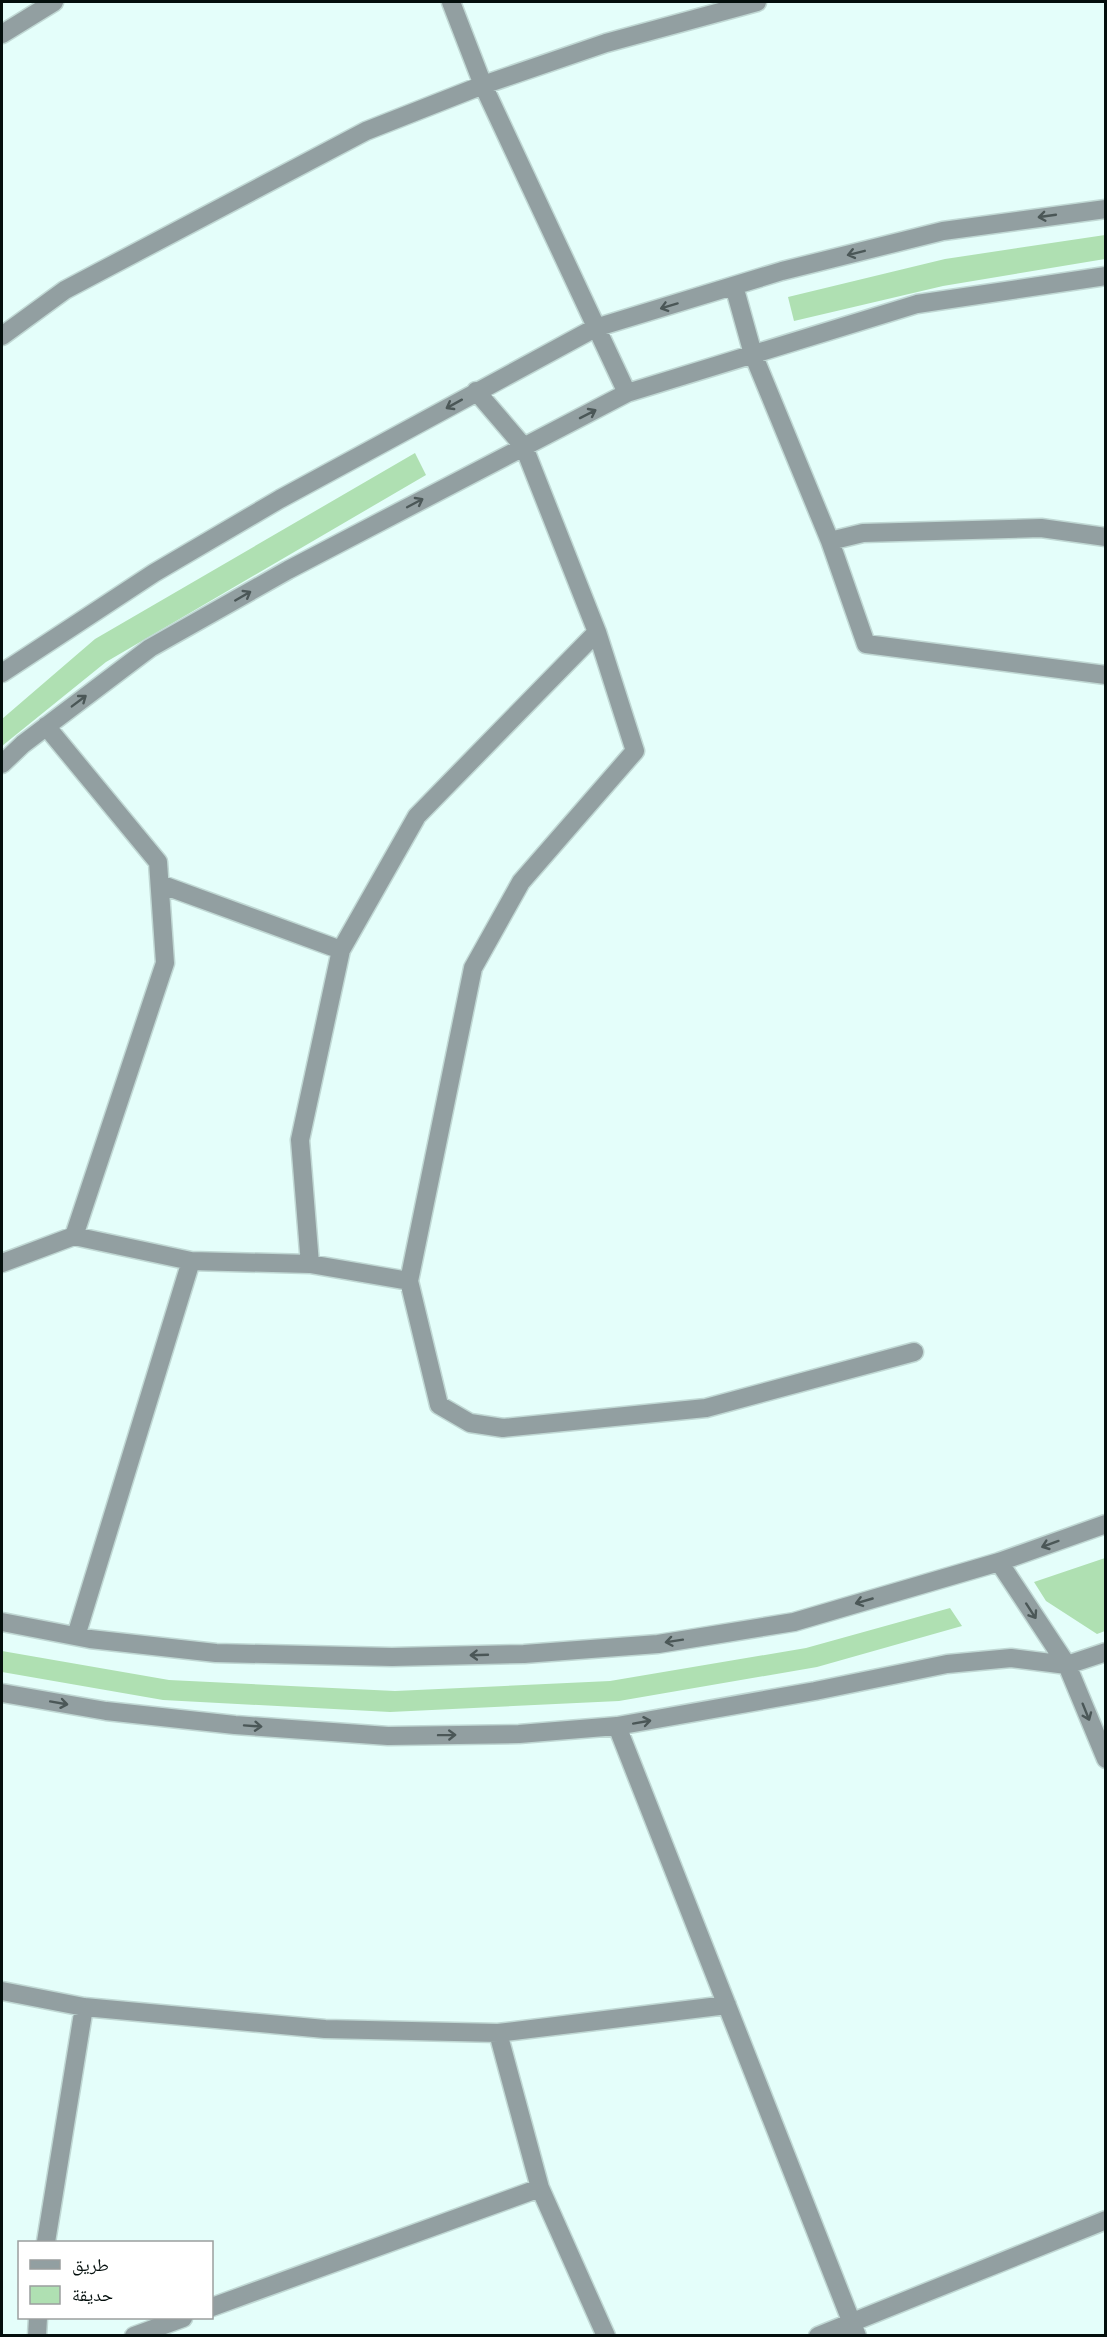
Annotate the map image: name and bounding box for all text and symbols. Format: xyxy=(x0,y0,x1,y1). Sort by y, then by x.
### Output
one-way arrow xyxy=(1038,211,1058,222)
one-way arrow xyxy=(847,247,866,259)
one-way arrow xyxy=(659,301,678,312)
one-way arrow xyxy=(446,398,463,410)
one-way arrow xyxy=(578,407,596,419)
one-way arrow xyxy=(405,497,423,508)
one-way arrow xyxy=(234,589,251,601)
one-way arrow xyxy=(71,695,87,708)
one-way arrow xyxy=(1041,1539,1060,1550)
one-way arrow xyxy=(855,1596,874,1607)
one-way arrow xyxy=(1025,1602,1037,1619)
one-way arrow xyxy=(664,1636,684,1647)
one-way arrow xyxy=(470,1649,490,1661)
one-way arrow xyxy=(49,1698,68,1709)
one-way arrow xyxy=(1081,1703,1092,1721)
one-way arrow xyxy=(631,1716,651,1727)
one-way arrow xyxy=(242,1721,262,1732)
one-way arrow xyxy=(437,1729,457,1741)
legend xyxy=(18,2241,213,2319)
text: طريق xyxy=(72,2252,109,2277)
text: حديقة xyxy=(72,2282,113,2307)

